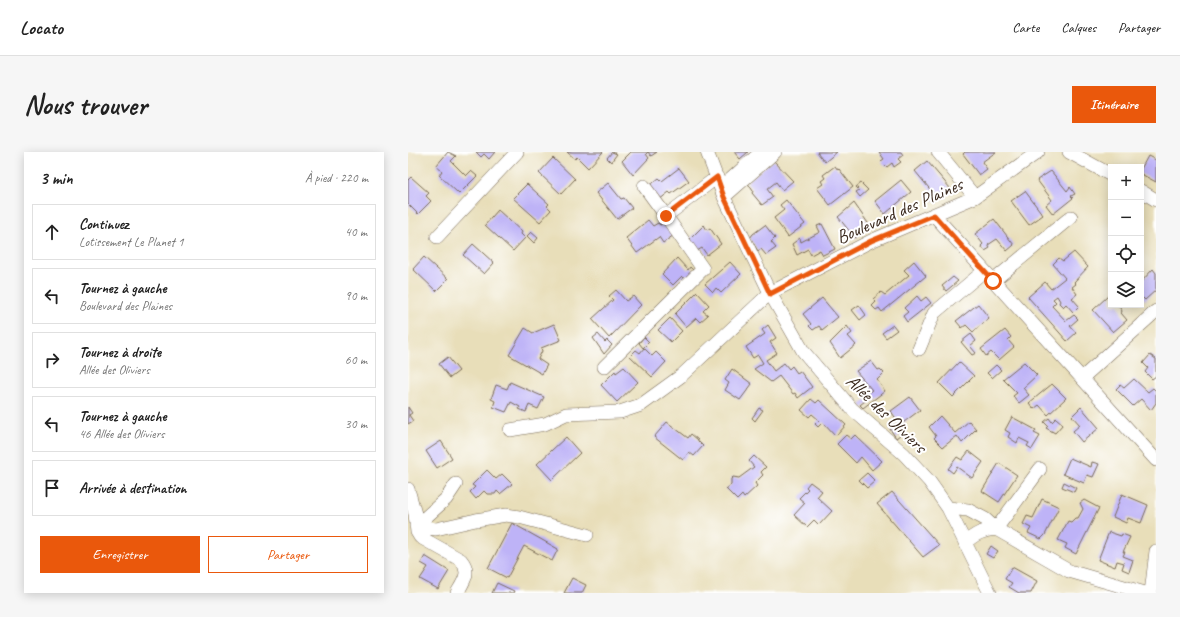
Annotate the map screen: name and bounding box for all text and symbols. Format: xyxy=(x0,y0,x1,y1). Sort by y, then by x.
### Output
text: Locato xyxy=(20,16,63,40)
text: Carte xyxy=(1012,19,1039,36)
text: Calques xyxy=(1061,19,1096,36)
text: Partager xyxy=(1118,19,1160,36)
button: Itinéraire xyxy=(1072,86,1156,123)
text: Nous trouver xyxy=(24,87,147,122)
map controls xyxy=(1108,164,1144,308)
button: + xyxy=(1108,164,1144,200)
text: 3 min xyxy=(40,168,73,189)
text: À pied · 220 m xyxy=(305,170,368,186)
street label: Boulevard des Plaines xyxy=(832,172,968,250)
button: − xyxy=(1108,200,1144,236)
route end xyxy=(657,207,675,225)
text: Continuez xyxy=(79,215,129,234)
icon: ahead xyxy=(41,221,63,243)
text: 40 m xyxy=(345,224,367,240)
text: Lotissement Le Planet 1 xyxy=(79,234,184,250)
button: locate xyxy=(1108,236,1144,272)
route start xyxy=(984,272,1002,290)
button: layers xyxy=(1108,272,1144,308)
text: Tournez à gauche xyxy=(79,279,166,298)
icon: left xyxy=(41,285,63,307)
text: 90 m xyxy=(345,288,367,304)
text: Boulevard des Plaines xyxy=(79,298,172,314)
text: Tournez à droite xyxy=(79,343,161,362)
icon: right xyxy=(41,349,63,371)
text: 60 m xyxy=(345,352,367,368)
text: Allée des Oliviers xyxy=(79,362,150,378)
street label: Allée des Oliviers xyxy=(841,369,933,459)
text: Tournez à gauche xyxy=(79,407,166,426)
icon: left xyxy=(41,413,63,435)
text: 30 m xyxy=(345,416,367,432)
text: 46 Allée des Oliviers xyxy=(79,426,165,442)
icon: arrive xyxy=(41,477,63,499)
text: Arrivée à destination xyxy=(79,479,187,498)
button: Enregistrer xyxy=(40,536,200,573)
button: Partager xyxy=(208,536,368,573)

